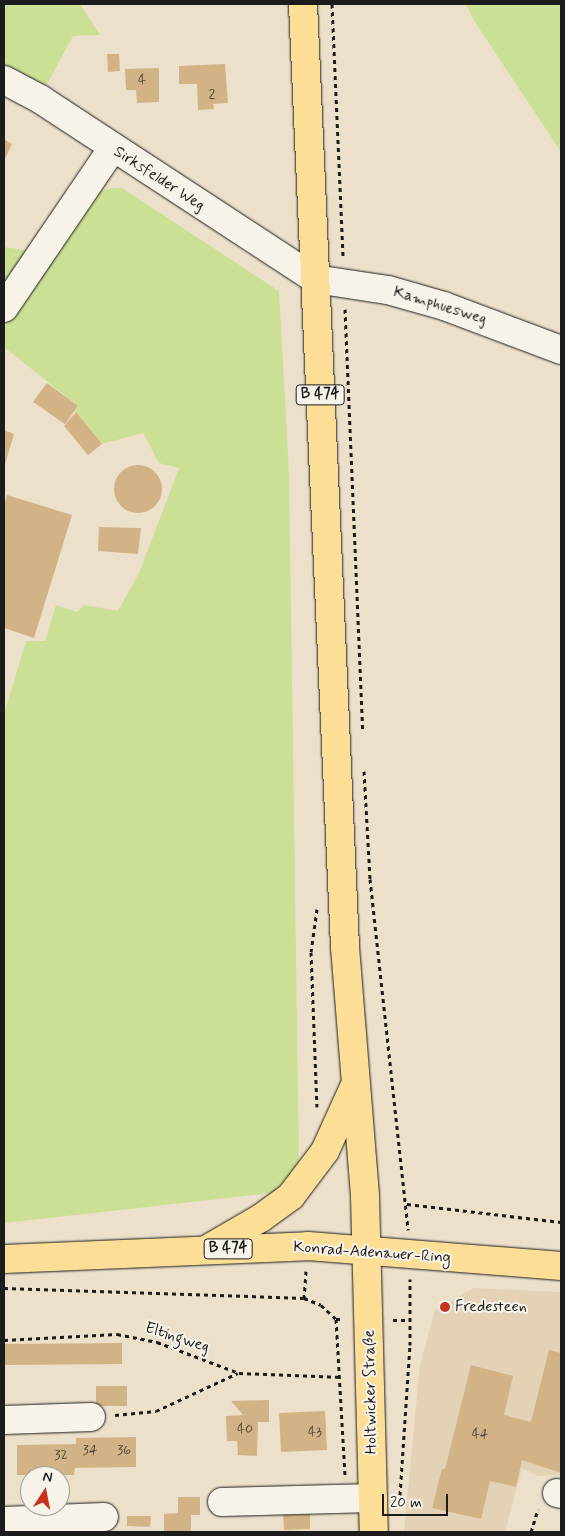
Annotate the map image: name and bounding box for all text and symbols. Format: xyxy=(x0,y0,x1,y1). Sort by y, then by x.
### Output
house number: 4 xyxy=(138,72,146,88)
house number: 2 xyxy=(209,86,215,102)
street label: Sirksfelder Weg xyxy=(109,142,209,216)
street label: Kamphuesweg xyxy=(391,283,489,329)
road number: B 474 xyxy=(295,382,345,408)
road number: B 474 xyxy=(203,1236,253,1262)
street label: Konrad-Adenauer-Ring xyxy=(293,1238,451,1268)
place label: Fredesteen xyxy=(455,1297,527,1317)
marker: Fredesteen xyxy=(439,1301,451,1313)
street label: Eltingweg xyxy=(142,1319,212,1357)
street label: Holtwicker Straße xyxy=(360,1330,382,1454)
house number: 40 xyxy=(237,1421,253,1437)
house number: 43 xyxy=(308,1424,322,1440)
house number: 44 xyxy=(472,1426,488,1442)
house number: 34 xyxy=(83,1442,97,1458)
house number: 36 xyxy=(117,1442,131,1458)
house number: 32 xyxy=(54,1447,68,1463)
north arrow xyxy=(20,1466,70,1516)
text: N xyxy=(41,1468,54,1487)
scale bar xyxy=(385,1484,451,1516)
text: 20 m xyxy=(390,1493,422,1513)

